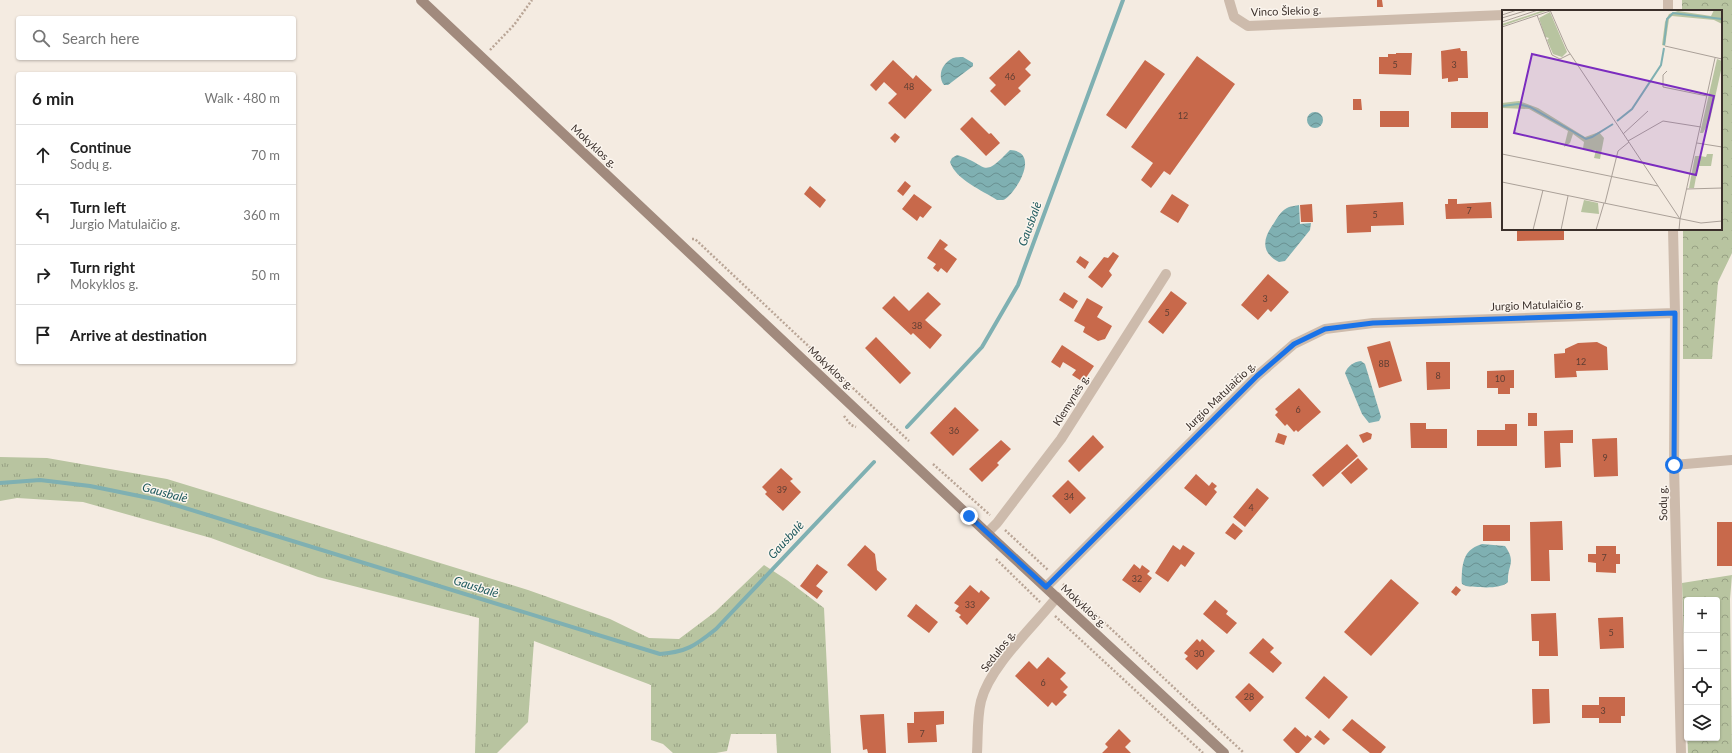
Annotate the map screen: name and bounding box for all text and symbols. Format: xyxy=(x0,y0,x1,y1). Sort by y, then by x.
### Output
street label: Vinco Šlekio g. xyxy=(1251,3,1321,18)
inset map xyxy=(1502,10,1722,230)
search box xyxy=(16,16,296,60)
icon: search xyxy=(30,27,52,49)
text: Search here xyxy=(62,29,139,47)
house number: 5 xyxy=(1392,59,1398,70)
house number: 3 xyxy=(1451,59,1457,70)
house number: 46 xyxy=(1005,71,1015,82)
house number: 48 xyxy=(904,81,914,92)
text: 6 min xyxy=(32,88,74,109)
text: Walk · 480 m xyxy=(204,90,280,106)
house number: 12 xyxy=(1178,110,1188,121)
street label: Mokyklos g. xyxy=(569,121,620,170)
text: Continue xyxy=(70,138,131,156)
icon: ahead xyxy=(32,144,54,166)
text: 70 m xyxy=(251,147,280,163)
text: Sodų g. xyxy=(70,156,112,172)
text: Turn left xyxy=(70,198,126,216)
water label: Gausbalė xyxy=(1015,199,1045,248)
icon: left xyxy=(32,204,54,226)
house number: 7 xyxy=(1466,205,1472,216)
text: 360 m xyxy=(243,207,280,223)
house number: 5 xyxy=(1372,209,1378,220)
text: Jurgio Matulaičio g. xyxy=(70,216,180,232)
text: Turn right xyxy=(70,258,135,276)
icon: right xyxy=(32,264,54,286)
text: 50 m xyxy=(251,267,280,283)
text: Mokyklos g. xyxy=(70,276,138,292)
house number: 3 xyxy=(1262,293,1268,304)
street label: Jurgio Matulaičio g. xyxy=(1490,296,1584,313)
house number: 5 xyxy=(1164,307,1170,318)
house number: 38 xyxy=(912,320,922,331)
icon: arrive xyxy=(32,324,54,346)
text: Arrive at destination xyxy=(70,326,207,344)
street label: Mokyklos g. xyxy=(806,343,857,392)
house number: 12 xyxy=(1576,356,1586,367)
house number: 8B xyxy=(1378,358,1390,369)
street label: Jurgio Matulaičio g. xyxy=(1182,359,1258,433)
house number: 8 xyxy=(1435,370,1441,381)
street label: Klemynės g. xyxy=(1050,372,1091,428)
house number: 10 xyxy=(1495,373,1505,384)
house number: 6 xyxy=(1295,404,1301,415)
house number: 36 xyxy=(949,425,959,436)
house number: 9 xyxy=(1602,452,1608,463)
route start xyxy=(1665,456,1683,474)
water label: Gausbalė xyxy=(141,479,190,506)
house number: 39 xyxy=(777,484,787,495)
street label: Sodų g. xyxy=(1656,485,1669,521)
house number: 34 xyxy=(1064,491,1074,502)
house number: 4 xyxy=(1248,502,1254,513)
route end xyxy=(960,507,978,525)
water label: Gausbalė xyxy=(764,517,807,562)
house number: 7 xyxy=(1601,552,1607,563)
water label: Gausbalė xyxy=(452,573,501,601)
house number: 32 xyxy=(1132,573,1142,584)
street label: Mokyklos g. xyxy=(1059,581,1110,630)
map controls xyxy=(1684,597,1720,741)
button: + xyxy=(1684,597,1720,633)
house number: 33 xyxy=(965,599,975,610)
street label: Sedulos g. xyxy=(977,627,1018,674)
house number: 5 xyxy=(1608,627,1614,638)
button: − xyxy=(1684,633,1720,669)
house number: 30 xyxy=(1194,648,1204,659)
button: locate xyxy=(1684,669,1720,705)
house number: 6 xyxy=(1040,677,1046,688)
house number: 28 xyxy=(1244,691,1254,702)
house number: 3 xyxy=(1600,705,1606,716)
button: layers xyxy=(1684,705,1720,741)
house number: 7 xyxy=(919,728,925,739)

